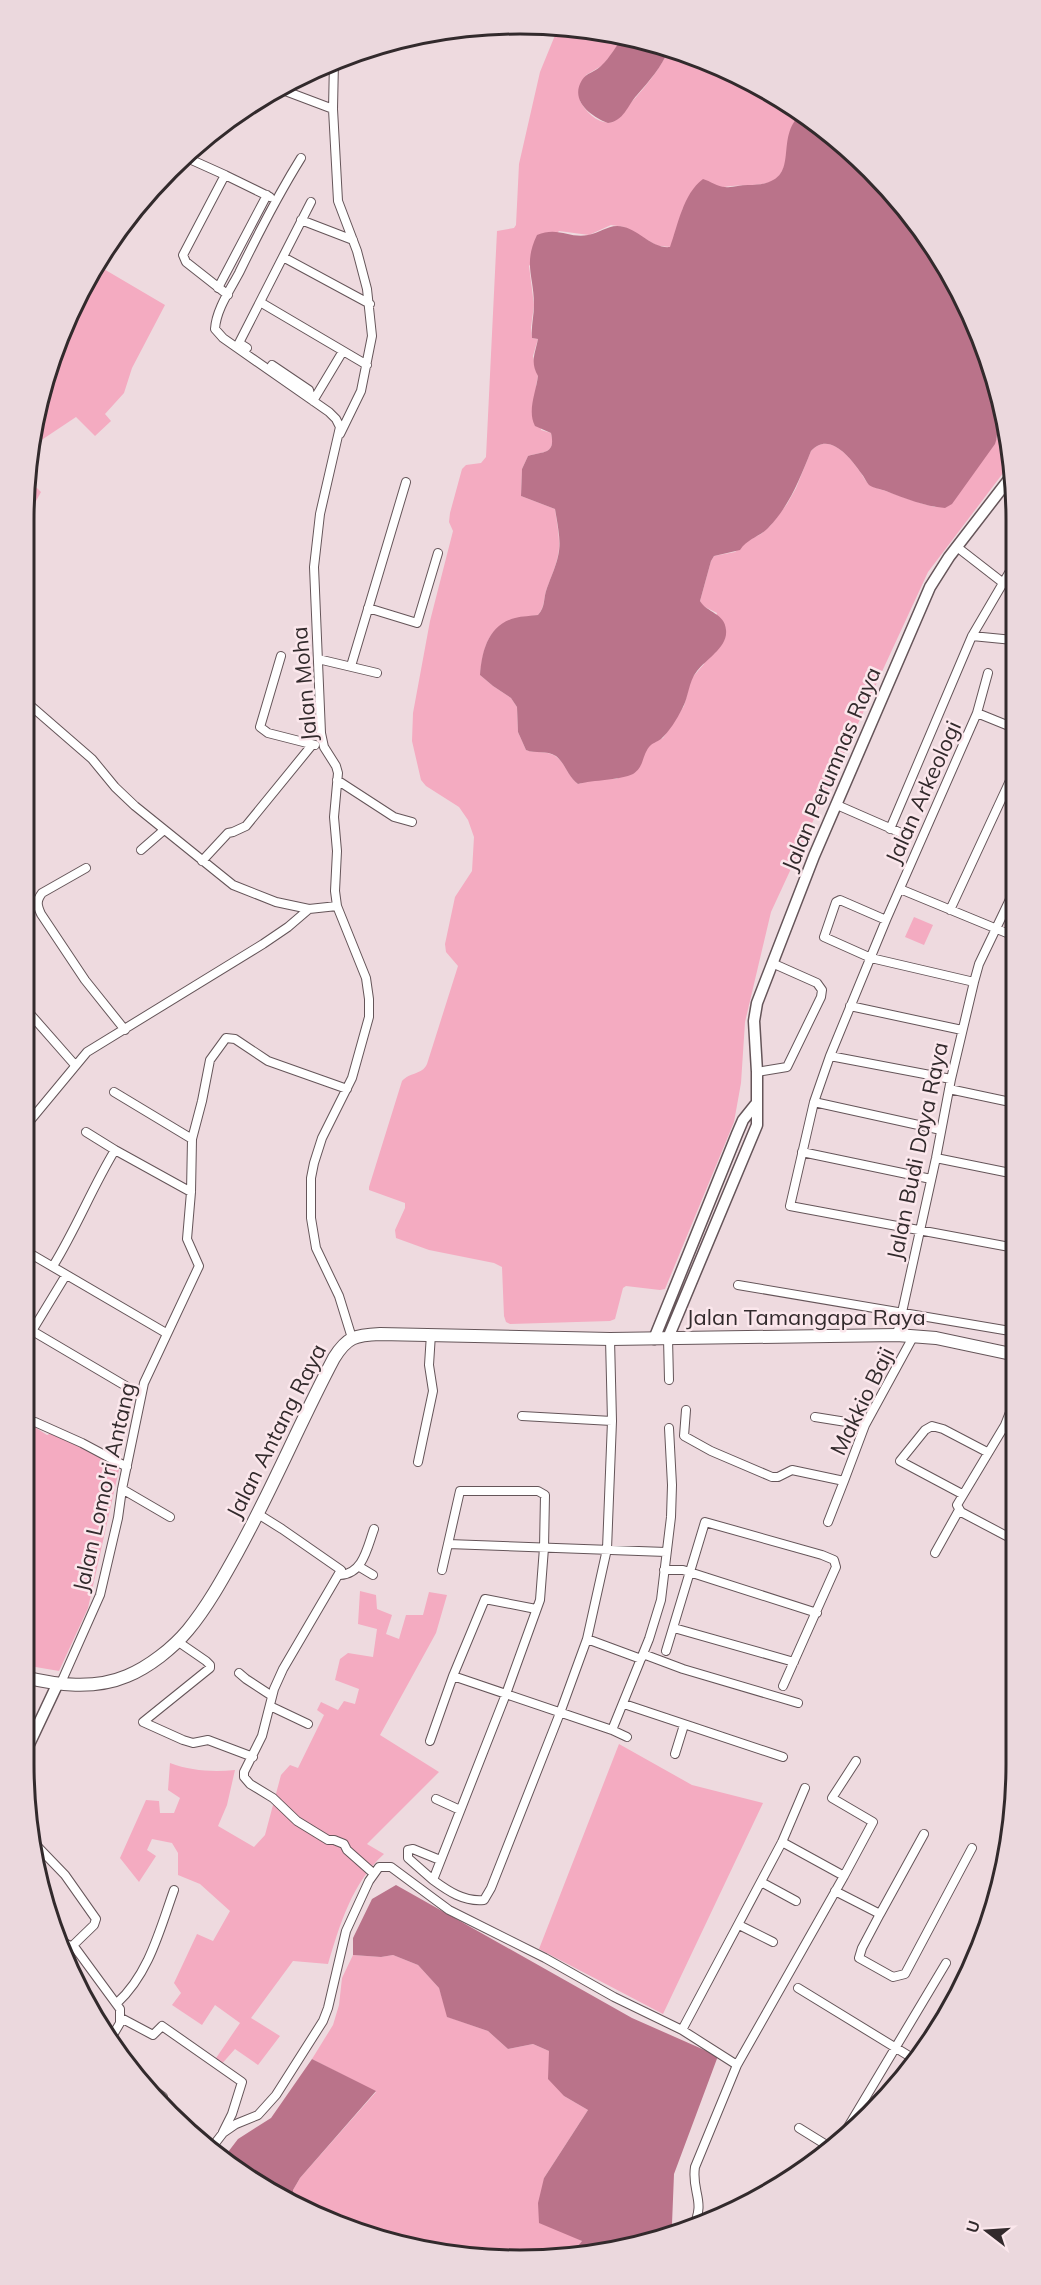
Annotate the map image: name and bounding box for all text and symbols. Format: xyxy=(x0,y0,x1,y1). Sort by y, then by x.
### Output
street label: Jalan Moha xyxy=(285,625,323,743)
street label: Jalan Perumnas Raya xyxy=(775,663,887,875)
street label: Jalan Arkeologi xyxy=(879,716,967,868)
street label: Jalan Budi Daya Raya xyxy=(880,1039,954,1263)
street label: Jalan Tamangapa Raya xyxy=(686,1303,926,1331)
street label: Jalan Antang Raya xyxy=(220,1339,332,1523)
street label: Makkio Baji xyxy=(824,1342,900,1460)
street label: Jalan Lomo'ri Antang xyxy=(66,1380,142,1594)
north arrow xyxy=(957,2201,1017,2261)
text: U xyxy=(961,2218,984,2235)

